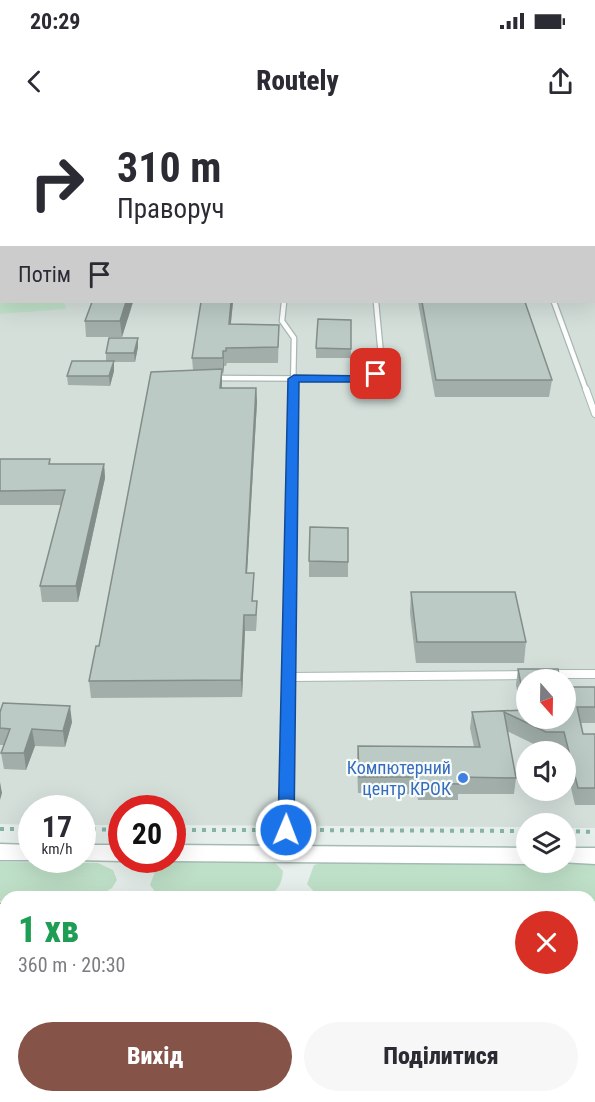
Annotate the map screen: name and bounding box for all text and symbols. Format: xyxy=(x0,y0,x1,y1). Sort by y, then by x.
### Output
text: 20:29 xyxy=(30,9,81,34)
icon: back xyxy=(18,65,51,98)
text: Routely xyxy=(256,65,339,97)
icon: share xyxy=(544,65,577,98)
text: 310 m xyxy=(117,143,222,192)
icon: right xyxy=(18,144,96,222)
text: Праворуч xyxy=(117,193,225,225)
icon: arrive xyxy=(83,258,116,291)
text: Потім xyxy=(18,262,71,287)
pin xyxy=(350,348,401,399)
icon: arrive xyxy=(359,357,392,390)
north arrow xyxy=(516,669,576,729)
map controls xyxy=(516,669,576,873)
button: sound xyxy=(516,741,576,801)
place label: Компютерний центр КРОК xyxy=(347,757,451,799)
marker: Компютерний центр КРОК xyxy=(456,771,470,785)
speed limit sign: 20 xyxy=(108,795,186,873)
position arrow xyxy=(254,798,318,862)
text: 17 xyxy=(42,809,72,844)
button: layers xyxy=(516,813,576,873)
text: km/h xyxy=(42,840,72,858)
text: 1 хв xyxy=(18,909,79,951)
button: close xyxy=(515,911,578,974)
text: 360 m · 20:30 xyxy=(18,953,125,977)
button: Вихід xyxy=(18,1022,292,1091)
button: Поділитися xyxy=(304,1022,578,1091)

